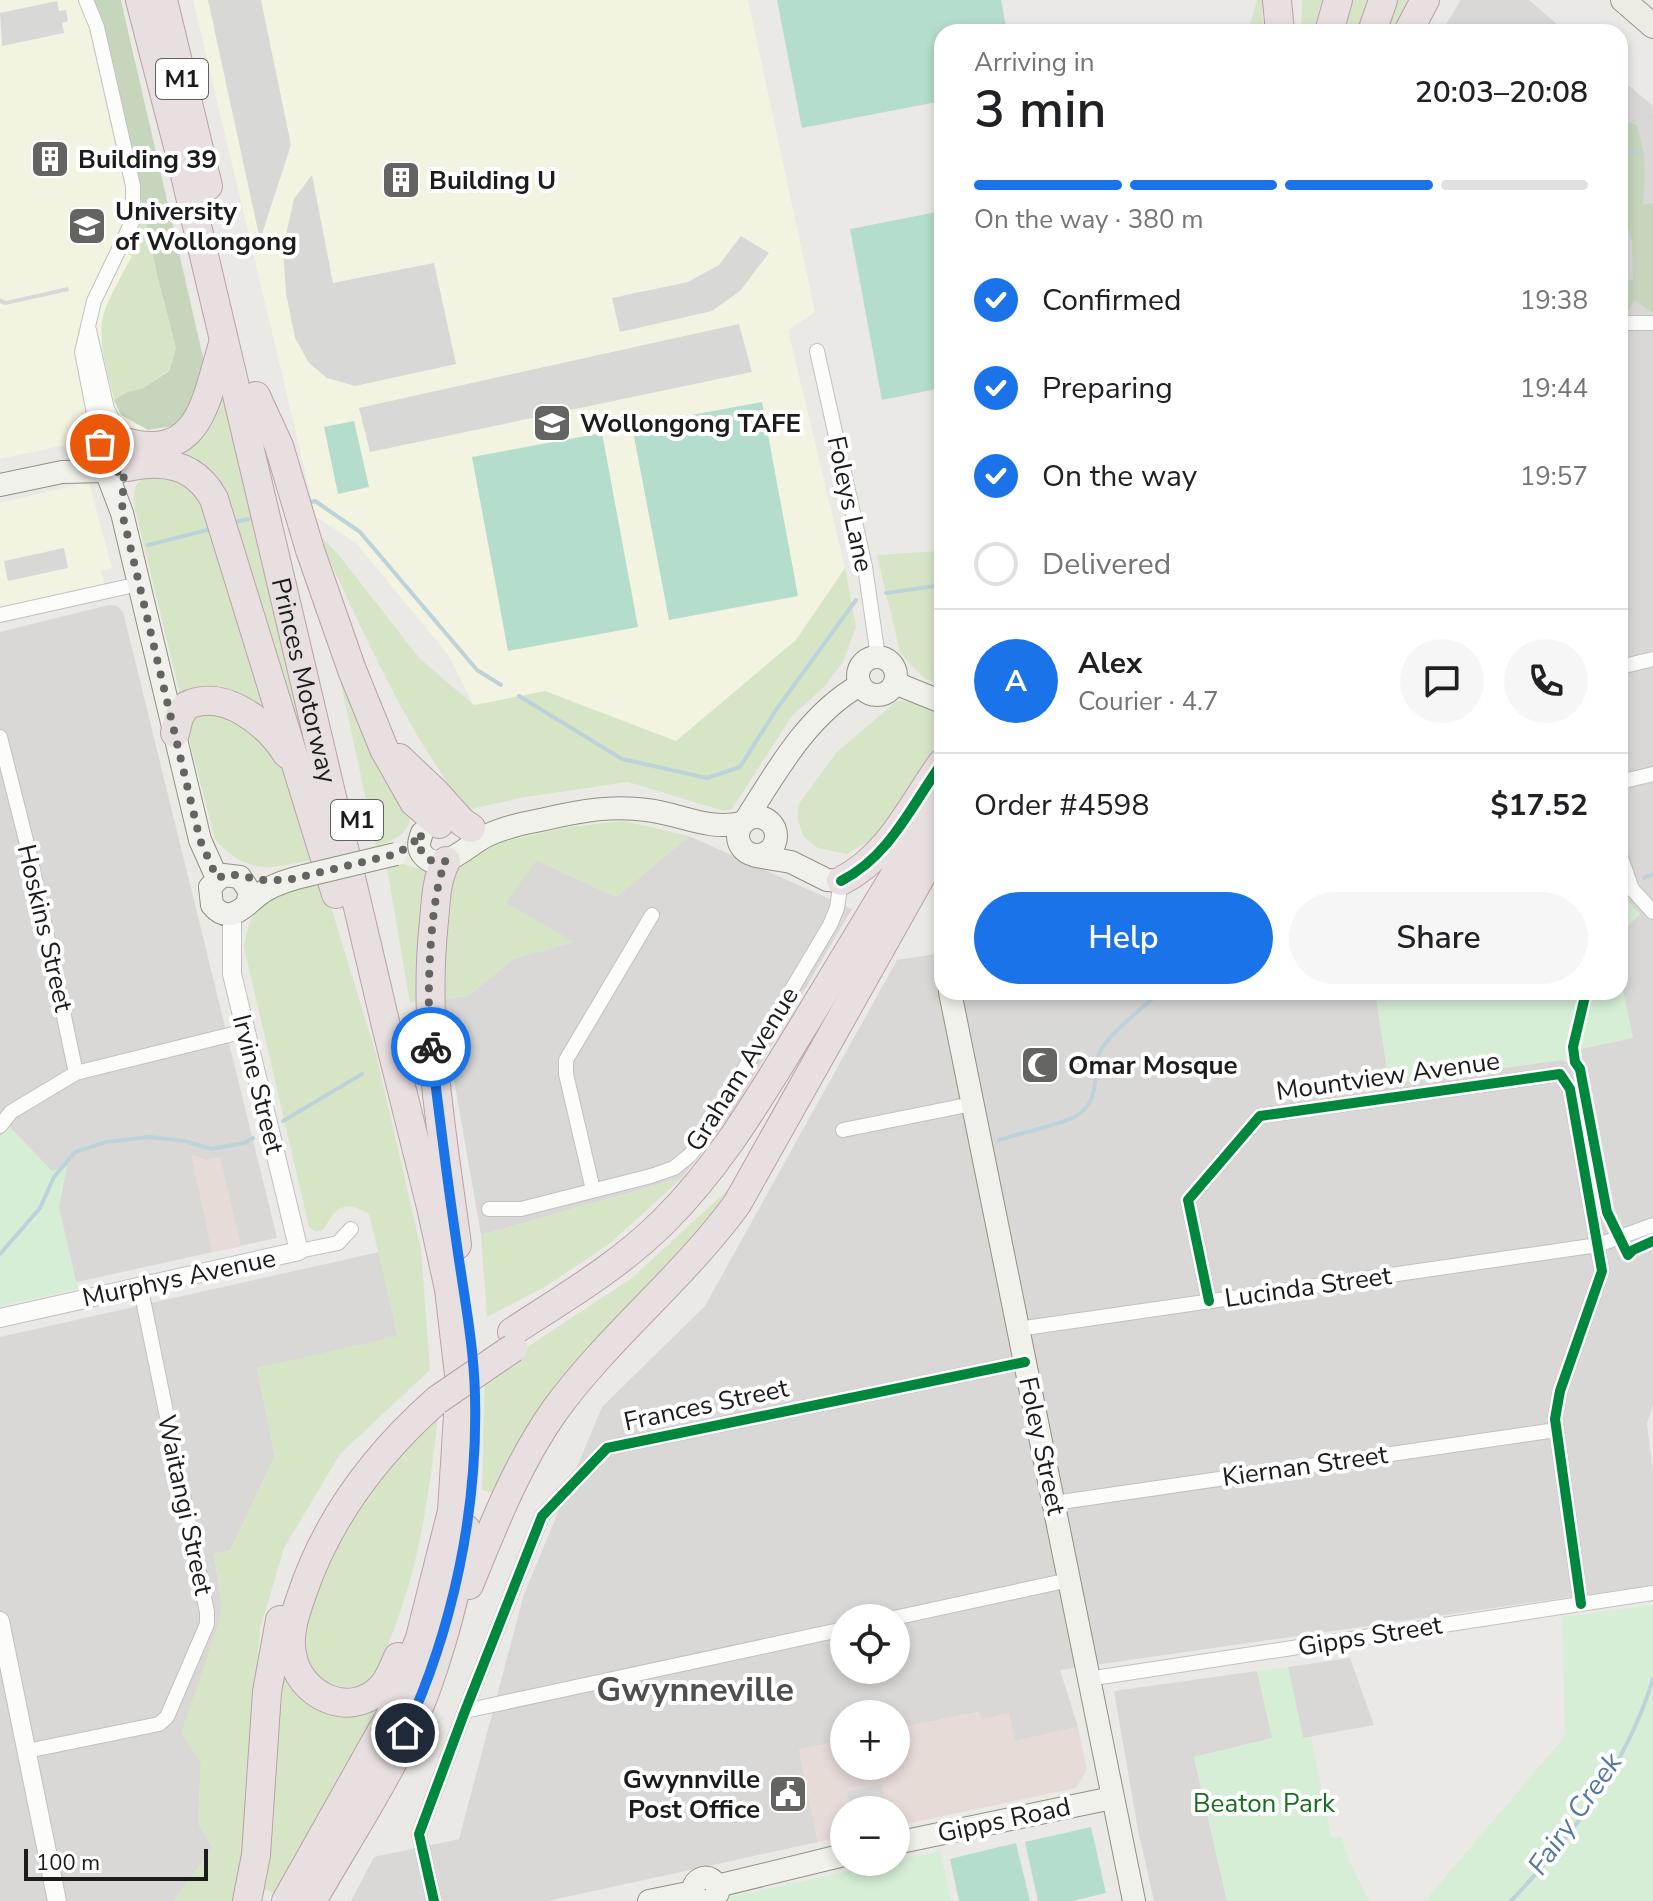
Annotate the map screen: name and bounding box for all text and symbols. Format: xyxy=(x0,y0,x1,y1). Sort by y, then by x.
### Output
text: Arriving in xyxy=(974,45,1095,80)
road number: M1 xyxy=(156,59,208,99)
text: 20:03–20:08 xyxy=(1415,72,1588,113)
text: 3 min xyxy=(974,74,1107,145)
building icon: Building 39 xyxy=(29,138,71,180)
place label: Building 39 xyxy=(78,142,217,177)
building icon: Building U xyxy=(380,159,422,201)
place label: Building U xyxy=(429,163,556,198)
place label: University of Wollongong xyxy=(115,194,297,259)
text: On the way · 380 m xyxy=(974,202,1203,237)
school or university icon: University of Wollongong xyxy=(66,205,108,247)
icon: check xyxy=(974,278,1018,322)
text: Confirmed xyxy=(1042,280,1182,321)
text: 19:38 xyxy=(1520,283,1588,318)
icon: check xyxy=(974,366,1018,410)
text: Preparing xyxy=(1042,368,1173,409)
text: 19:44 xyxy=(1520,371,1588,406)
school or university icon: Wollongong TAFE xyxy=(531,402,573,444)
place label: Wollongong TAFE xyxy=(580,406,801,441)
pin xyxy=(66,410,134,478)
icon: bag xyxy=(78,422,122,466)
street label: Foleys Lane xyxy=(819,433,881,575)
icon: check xyxy=(974,454,1018,498)
text: On the way xyxy=(1042,456,1197,497)
text: 19:57 xyxy=(1520,459,1588,494)
text: Delivered xyxy=(1042,544,1171,585)
street label: Princes Motorway xyxy=(263,574,346,787)
button: chat xyxy=(1400,639,1484,723)
button: phone xyxy=(1504,639,1588,723)
text: Alex xyxy=(1078,643,1142,684)
text: A xyxy=(1005,661,1027,702)
text: Courier · 4.7 xyxy=(1078,684,1219,719)
text: Order #4598 xyxy=(974,785,1149,826)
text: $17.52 xyxy=(1491,785,1588,826)
road number: M1 xyxy=(331,800,383,840)
street label: Hoskins Street xyxy=(9,841,81,1016)
button: Help xyxy=(974,892,1273,984)
button: Share xyxy=(1289,892,1588,984)
street label: Graham Avenue xyxy=(677,980,807,1158)
courier xyxy=(391,1007,471,1087)
street label: Irvine Street xyxy=(224,1011,292,1158)
icon: bike xyxy=(409,1025,453,1069)
street label: Mountview Avenue xyxy=(1274,1043,1502,1109)
mosque icon: Omar Mosque xyxy=(1019,1044,1061,1086)
place label: Omar Mosque xyxy=(1068,1048,1238,1083)
street label: Murphys Avenue xyxy=(79,1240,279,1316)
street label: Lucinda Street xyxy=(1222,1258,1394,1316)
street label: Frances Street xyxy=(620,1370,792,1440)
street label: Foley Street xyxy=(1010,1374,1074,1519)
street label: Waitangi Street xyxy=(149,1412,221,1599)
street label: Kiernan Street xyxy=(1220,1437,1391,1495)
map controls xyxy=(830,1604,910,1876)
button: locate xyxy=(830,1604,910,1684)
street label: Gipps Street xyxy=(1295,1607,1445,1665)
district label: Gwynneville xyxy=(596,1667,794,1713)
pin xyxy=(371,1699,439,1767)
button: + xyxy=(830,1700,910,1780)
icon: home xyxy=(383,1711,427,1755)
water label: Fairy Creek xyxy=(1519,1745,1632,1883)
place label: Gwynnville Post Office xyxy=(623,1762,760,1827)
public building icon: Gwynnville Post Office xyxy=(767,1773,809,1815)
park label: Beaton Park xyxy=(1193,1786,1336,1821)
street label: Gipps Road xyxy=(934,1789,1074,1851)
button: − xyxy=(830,1796,910,1876)
scale bar xyxy=(24,1845,208,1881)
text: 100 m xyxy=(36,1848,100,1878)

